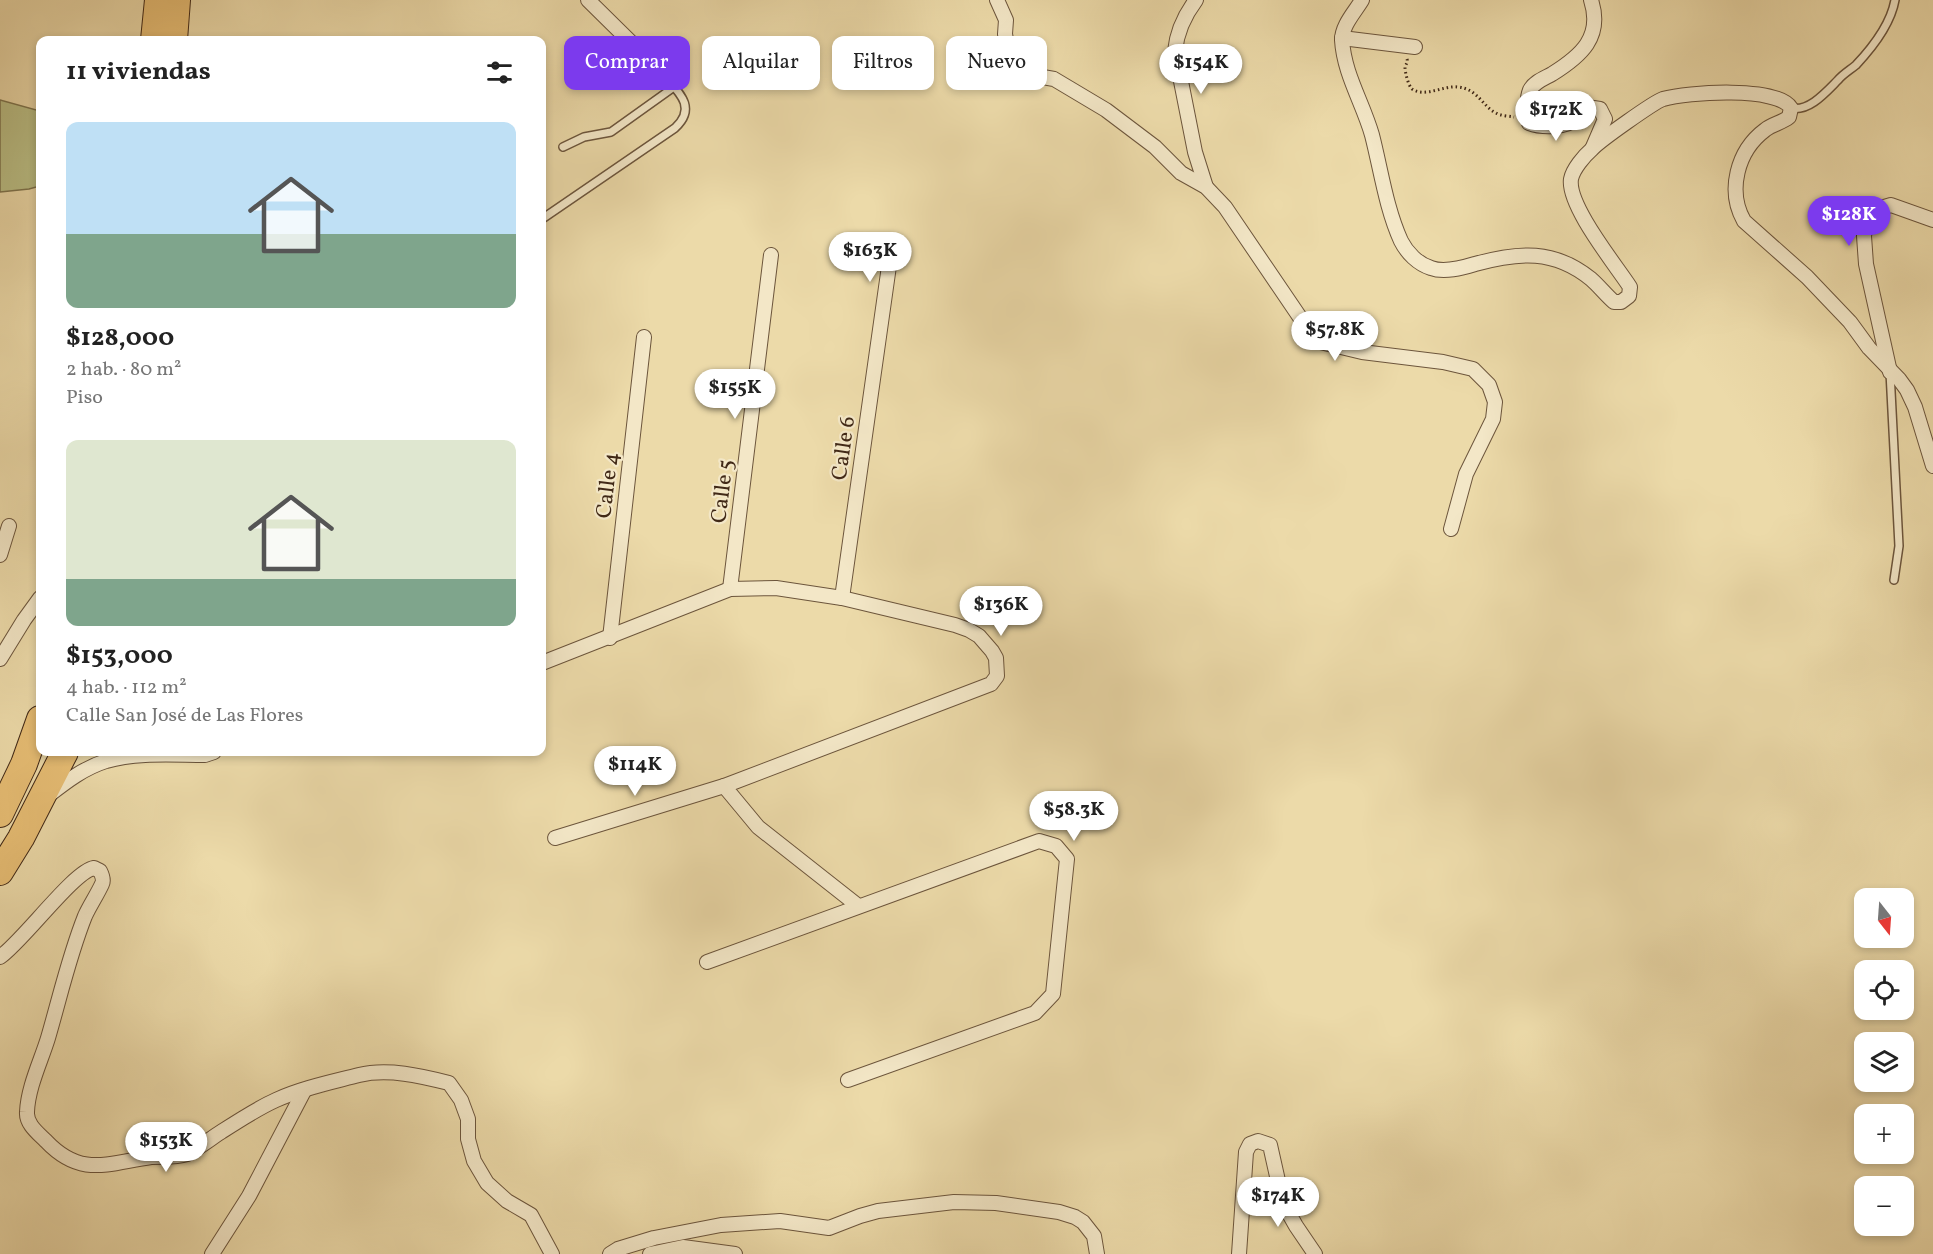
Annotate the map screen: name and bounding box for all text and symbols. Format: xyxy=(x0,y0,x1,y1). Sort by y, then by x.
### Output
chip: Comprar xyxy=(564,36,690,90)
chip: Alquilar xyxy=(702,36,820,90)
chip: Filtros xyxy=(832,36,934,90)
chip: Nuevo xyxy=(946,36,1047,90)
pin: $154K xyxy=(1159,44,1243,95)
text: $154K xyxy=(1173,49,1229,77)
text: 11 viviendas xyxy=(66,54,211,90)
icon: filters xyxy=(483,56,516,89)
pin: $172K xyxy=(1514,91,1598,142)
text: $172K xyxy=(1529,96,1583,124)
icon: home xyxy=(237,161,345,269)
pin: $128K xyxy=(1807,196,1891,247)
text: $128K xyxy=(1822,201,1876,229)
pin: $163K xyxy=(828,232,912,283)
text: $163K xyxy=(843,237,897,265)
pin: $57.8K xyxy=(1286,311,1384,362)
text: $57.8K xyxy=(1305,316,1365,344)
text: $128,000 xyxy=(66,320,174,356)
text: 2 hab. · 80 m² xyxy=(66,356,181,384)
pin: $155K xyxy=(693,369,777,420)
text: $155K xyxy=(709,374,761,402)
text: Piso xyxy=(66,384,103,412)
street label: Calle 6 xyxy=(825,414,864,482)
street label: Calle 4 xyxy=(589,450,628,520)
street label: Calle 5 xyxy=(704,458,743,525)
icon: home xyxy=(237,479,345,587)
pin: $136K xyxy=(959,586,1043,637)
text: $136K xyxy=(974,591,1028,619)
text: $153,000 xyxy=(66,638,173,674)
text: 4 hab. · 112 m² xyxy=(66,674,187,702)
text: Calle San José de Las Flores xyxy=(66,702,303,730)
pin: $114K xyxy=(593,746,677,797)
text: $114K xyxy=(608,751,662,779)
pin: $58.3K xyxy=(1025,791,1123,842)
text: $58.3K xyxy=(1043,796,1105,824)
north arrow xyxy=(1854,888,1914,948)
map controls xyxy=(1854,888,1914,1236)
button: locate xyxy=(1854,960,1914,1020)
button: layers xyxy=(1854,1032,1914,1092)
button: + xyxy=(1854,1104,1914,1164)
pin: $153K xyxy=(124,1122,208,1173)
text: $153K xyxy=(139,1127,193,1155)
button: − xyxy=(1854,1176,1914,1236)
pin: $174K xyxy=(1236,1177,1320,1228)
text: $174K xyxy=(1251,1182,1305,1210)

